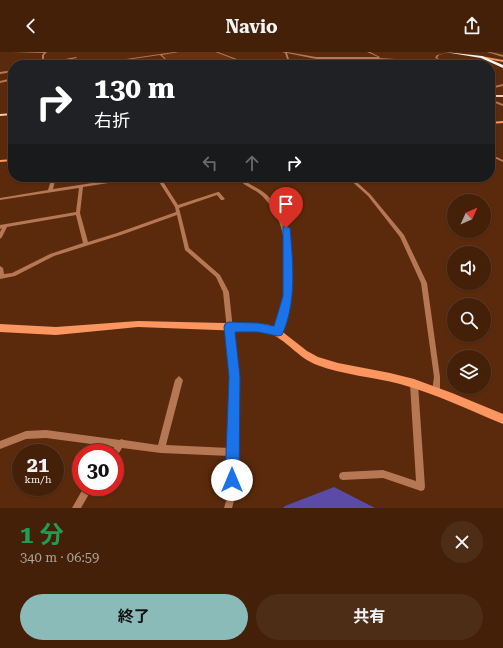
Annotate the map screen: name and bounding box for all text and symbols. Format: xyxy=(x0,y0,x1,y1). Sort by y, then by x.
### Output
icon: back xyxy=(20,15,42,37)
icon: share xyxy=(461,15,483,37)
text: Navio xyxy=(225,16,278,37)
text: 130 m xyxy=(94,72,175,105)
icon: right xyxy=(28,76,80,128)
text: 右折 xyxy=(94,110,130,131)
icon: left xyxy=(199,152,221,174)
icon: ahead xyxy=(241,152,263,174)
icon: right xyxy=(283,152,305,174)
pin xyxy=(269,187,303,228)
icon: arrive xyxy=(275,193,297,215)
north arrow xyxy=(447,194,491,238)
map controls xyxy=(447,194,491,394)
button: sound xyxy=(447,246,491,290)
button: search xyxy=(447,298,491,342)
button: layers xyxy=(447,350,491,394)
speed limit sign: 30 xyxy=(72,444,124,496)
text: 21 xyxy=(27,453,49,477)
position arrow xyxy=(211,459,253,501)
text: km/h xyxy=(25,474,51,485)
text: 1 分 xyxy=(20,521,64,549)
button: close xyxy=(441,521,483,563)
text: 340 m · 06:59 xyxy=(20,550,99,565)
button: 終了 xyxy=(20,594,248,640)
button: 共有 xyxy=(256,594,483,640)

